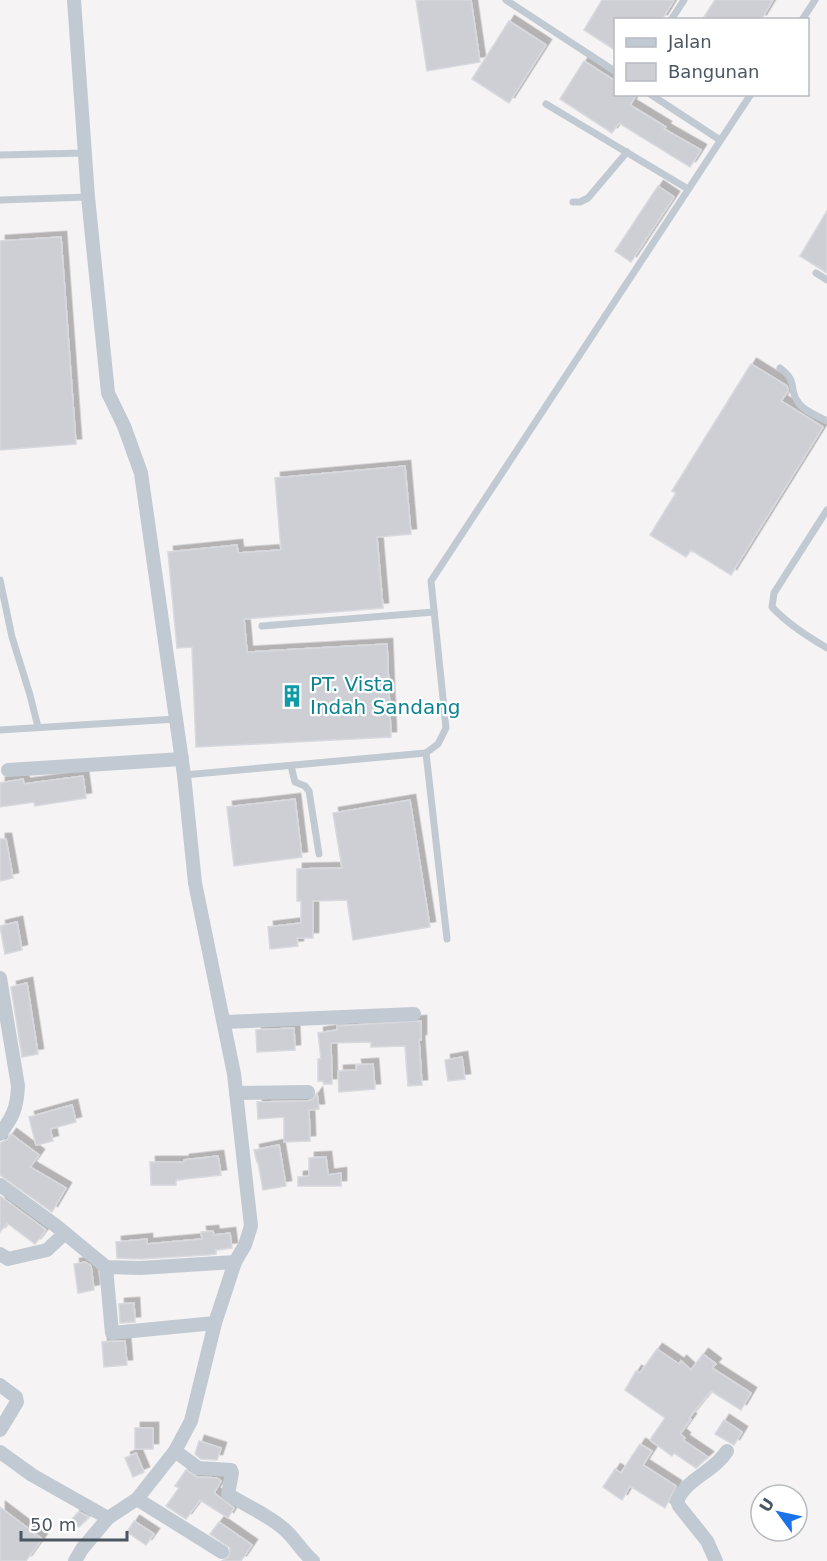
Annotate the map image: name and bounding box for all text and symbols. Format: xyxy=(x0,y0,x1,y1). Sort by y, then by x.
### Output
legend xyxy=(614,18,809,96)
text: Jalan xyxy=(667,31,712,52)
text: Bangunan xyxy=(668,61,759,82)
place label: PT. Vista Indah Sandang xyxy=(310,672,461,719)
building icon: PT. Vista Indah Sandang xyxy=(279,683,305,709)
north arrow xyxy=(749,1483,809,1543)
text: U xyxy=(755,1494,778,1516)
scale bar xyxy=(21,1504,128,1542)
text: 50 m xyxy=(30,1514,76,1535)

